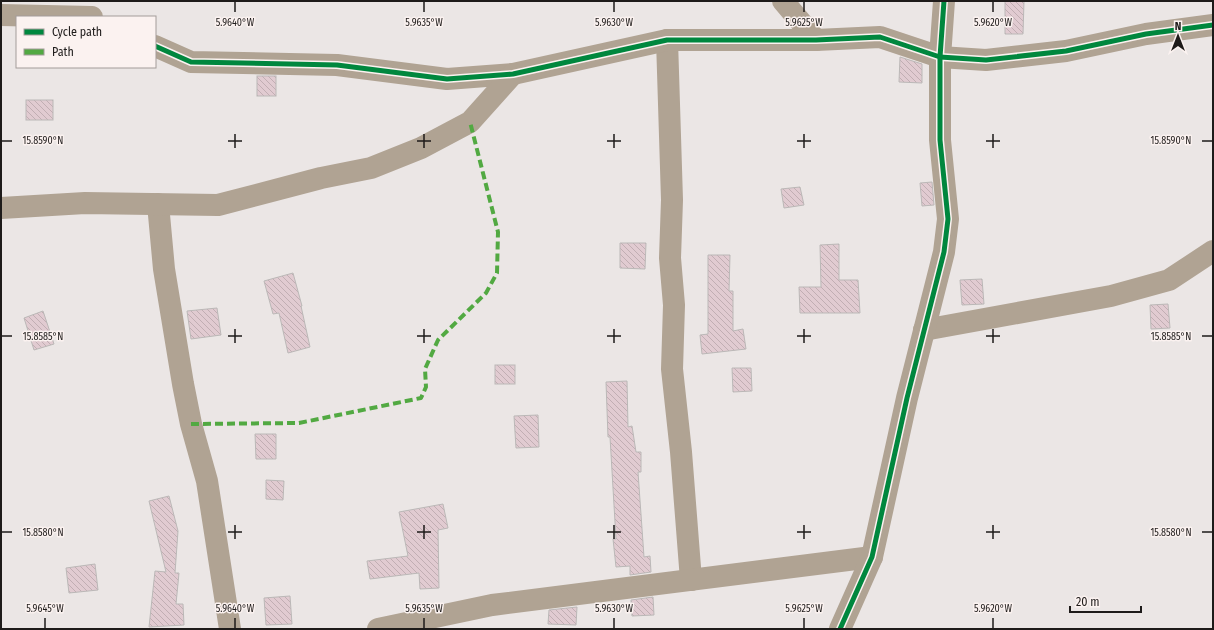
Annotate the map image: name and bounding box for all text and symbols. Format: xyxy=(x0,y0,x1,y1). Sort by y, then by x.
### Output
legend xyxy=(16,16,156,68)
north arrow xyxy=(1158,16,1198,56)
text: 5.9640°W xyxy=(216,17,255,29)
text: 5.9635°W xyxy=(405,17,443,29)
text: 5.9630°W xyxy=(595,17,634,29)
text: 5.9625°W xyxy=(785,17,823,29)
text: 5.9620°W xyxy=(974,17,1013,29)
text: N xyxy=(1175,20,1181,33)
text: Cycle path xyxy=(52,25,102,39)
text: Path xyxy=(52,45,74,59)
text: 15.8590°N xyxy=(23,135,63,147)
text: 15.8590°N xyxy=(1151,135,1191,147)
text: 15.8585°N xyxy=(23,331,63,343)
text: 15.8585°N xyxy=(1151,331,1191,343)
text: 15.8580°N xyxy=(22,527,64,539)
text: 15.8580°N xyxy=(1150,527,1192,539)
scale bar xyxy=(1070,588,1141,614)
text: 20 m xyxy=(1076,595,1100,609)
text: 5.9645°W xyxy=(26,603,64,615)
text: 5.9640°W xyxy=(216,603,255,615)
text: 5.9635°W xyxy=(405,603,443,615)
text: 5.9630°W xyxy=(595,603,634,615)
text: 5.9625°W xyxy=(785,603,823,615)
text: 5.9620°W xyxy=(974,603,1013,615)

